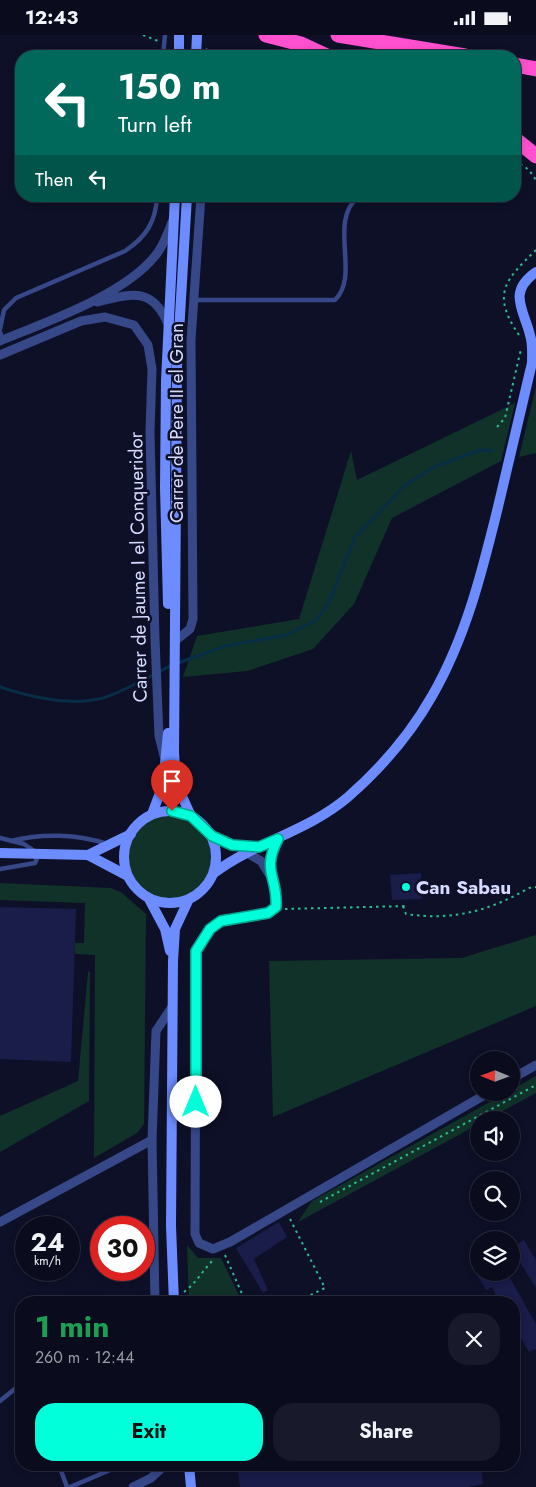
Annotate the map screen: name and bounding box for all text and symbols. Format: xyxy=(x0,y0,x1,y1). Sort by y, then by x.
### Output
text: 12:43 xyxy=(25,4,78,31)
text: 150 m xyxy=(118,62,221,112)
icon: left xyxy=(35,70,100,135)
text: Turn left xyxy=(118,108,192,140)
icon: left xyxy=(84,165,112,193)
text: Then xyxy=(35,166,74,193)
street label: Carrer de Pere II el Gran xyxy=(163,323,190,523)
street label: Carrer de Jaume I el Conqueridor xyxy=(122,431,154,702)
pin xyxy=(151,760,193,811)
icon: arrive xyxy=(158,767,186,795)
place label: Can Sabau xyxy=(416,874,511,901)
marker: Can Sabau xyxy=(400,881,412,893)
north arrow xyxy=(470,1051,520,1101)
map controls xyxy=(470,1051,520,1281)
position arrow xyxy=(169,1075,221,1127)
button: sound xyxy=(470,1111,520,1161)
button: search xyxy=(470,1171,520,1221)
speed limit sign: 30 xyxy=(90,1216,155,1281)
text: 24 xyxy=(31,1224,64,1260)
button: layers xyxy=(470,1231,520,1281)
text: km/h xyxy=(34,1252,61,1270)
text: 1 min xyxy=(35,1305,109,1348)
button: close xyxy=(448,1313,500,1365)
text: 260 m · 12:44 xyxy=(35,1346,134,1369)
button: Exit xyxy=(35,1403,263,1461)
button: Share xyxy=(273,1403,500,1461)

